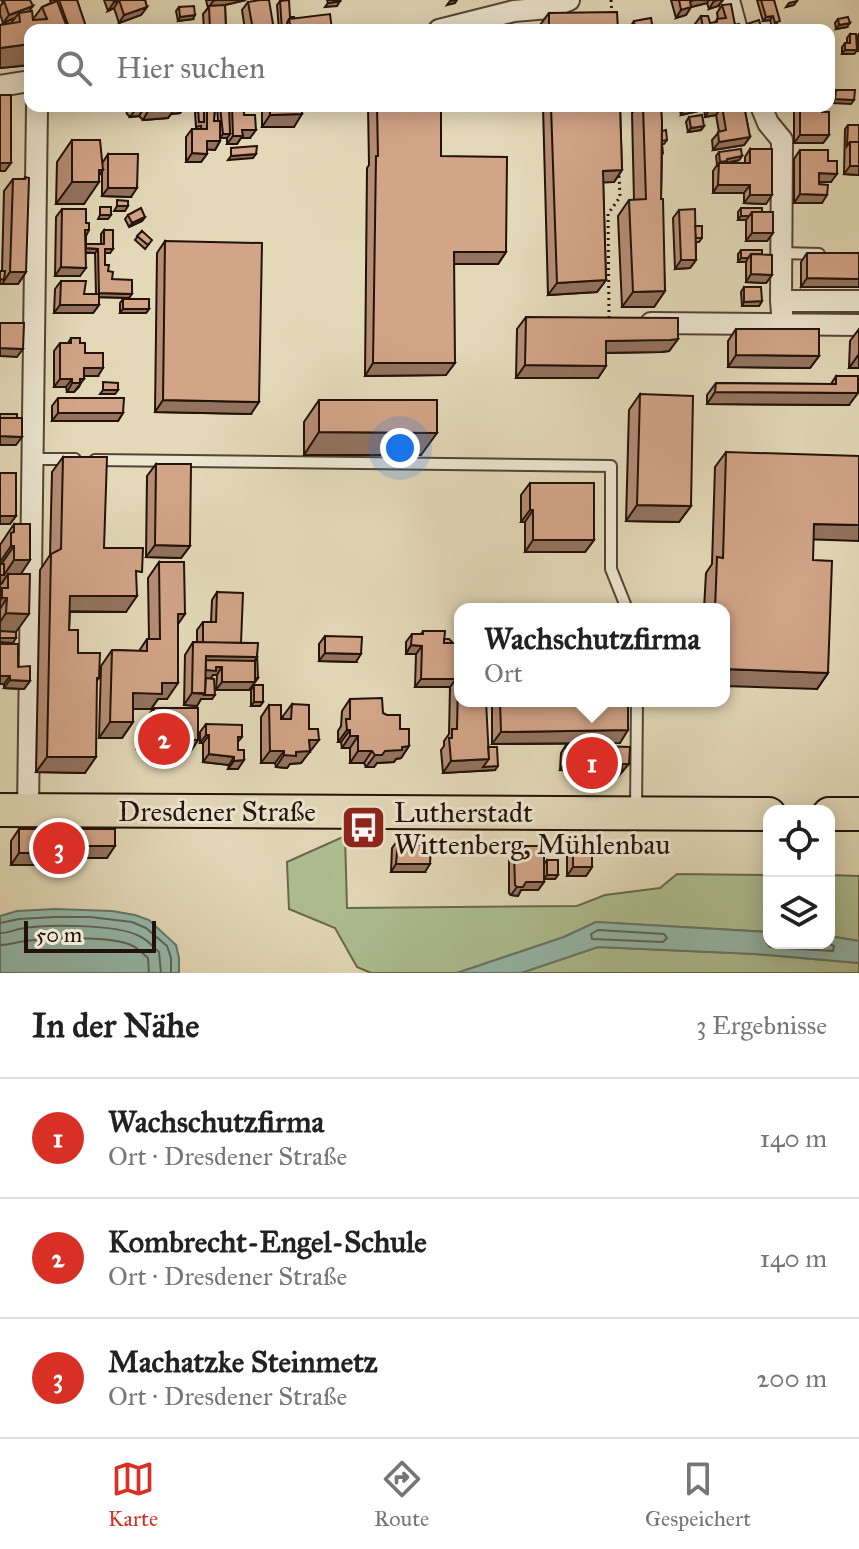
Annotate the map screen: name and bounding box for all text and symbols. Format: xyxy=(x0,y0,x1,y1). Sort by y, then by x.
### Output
search box xyxy=(24,24,835,112)
icon: search xyxy=(52,46,96,90)
text: Hier suchen xyxy=(116,50,265,86)
your location xyxy=(380,428,420,468)
popup xyxy=(454,603,730,707)
text: Wachschutzfirma xyxy=(484,621,700,657)
text: Ort xyxy=(484,657,523,689)
pin: 2 xyxy=(138,709,190,769)
pin: 1 xyxy=(566,733,618,793)
street label: Dresdener Straße xyxy=(118,794,316,829)
place label: Lutherstadt Wittenberg, Mühlenbau xyxy=(394,795,670,862)
bus stop icon: Lutherstadt Wittenberg, Mühlenbau xyxy=(339,804,387,852)
map controls xyxy=(763,805,835,949)
button: locate xyxy=(763,805,835,877)
pin: 3 xyxy=(33,818,85,878)
button: layers xyxy=(763,877,835,949)
scale bar xyxy=(24,917,156,953)
text: 50 m xyxy=(36,921,82,948)
text: In der Nähe xyxy=(32,1005,199,1046)
text: 3 Ergebnisse xyxy=(696,1009,827,1041)
text: Wachschutzfirma xyxy=(108,1104,324,1140)
text: 1 xyxy=(53,1122,63,1154)
text: 140 m xyxy=(760,1122,827,1154)
text: Ort · Dresdener Straße xyxy=(108,1140,347,1172)
text: Kombrecht-Engel-Schule xyxy=(108,1224,427,1260)
text: 2 xyxy=(52,1242,64,1274)
text: 140 m xyxy=(760,1242,827,1274)
text: Ort · Dresdener Straße xyxy=(108,1260,347,1292)
text: Machatzke Steinmetz xyxy=(108,1344,378,1380)
text: 3 xyxy=(53,1362,63,1394)
text: 200 m xyxy=(756,1362,827,1394)
text: Ort · Dresdener Straße xyxy=(108,1380,347,1412)
tab: Karte xyxy=(108,1457,158,1532)
tab: Route xyxy=(374,1457,429,1532)
tab: Gespeichert xyxy=(645,1457,751,1532)

